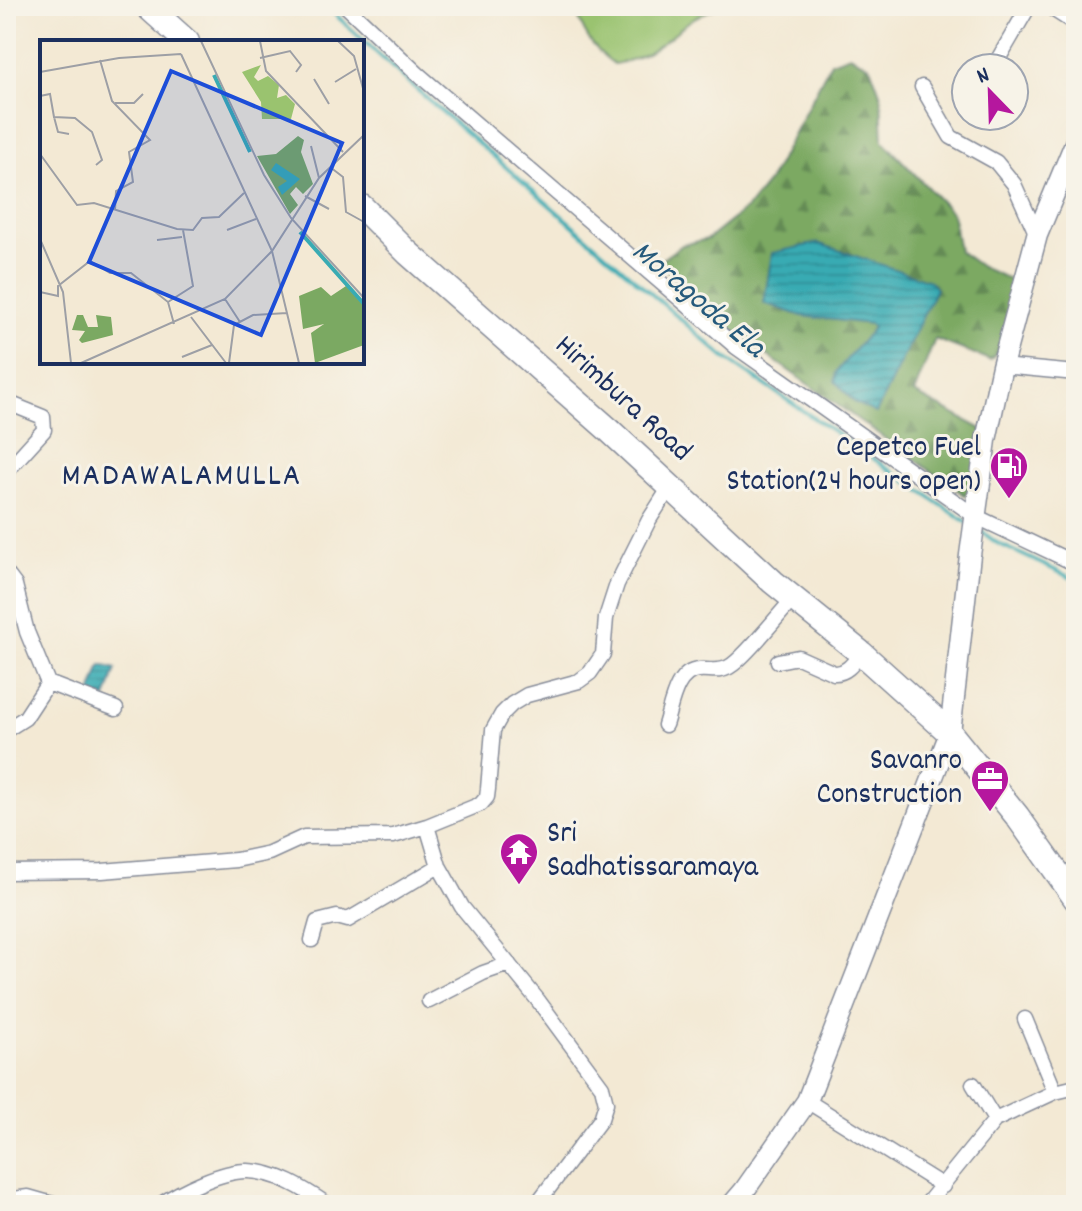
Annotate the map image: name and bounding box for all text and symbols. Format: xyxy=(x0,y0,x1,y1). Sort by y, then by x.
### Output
inset map xyxy=(40,40,364,364)
north arrow xyxy=(950,52,1030,132)
text: N xyxy=(972,60,995,93)
water label: Moragoda Ela xyxy=(620,231,776,372)
street label: Hirimbura Road xyxy=(544,326,700,474)
place label: Cepetco Fuel Station(24 hours open) xyxy=(727,428,981,505)
fuel station icon: Cepetco Fuel Station(24 hours open) xyxy=(988,445,1030,500)
district label: MADAWALAMULLA xyxy=(62,455,302,501)
place label: Savanro Construction xyxy=(816,741,962,818)
office icon: Savanro Construction xyxy=(969,758,1011,813)
place label: Sri Sadhatissaramaya xyxy=(547,814,759,891)
temple icon: Sri Sadhatissaramaya xyxy=(498,831,540,886)

